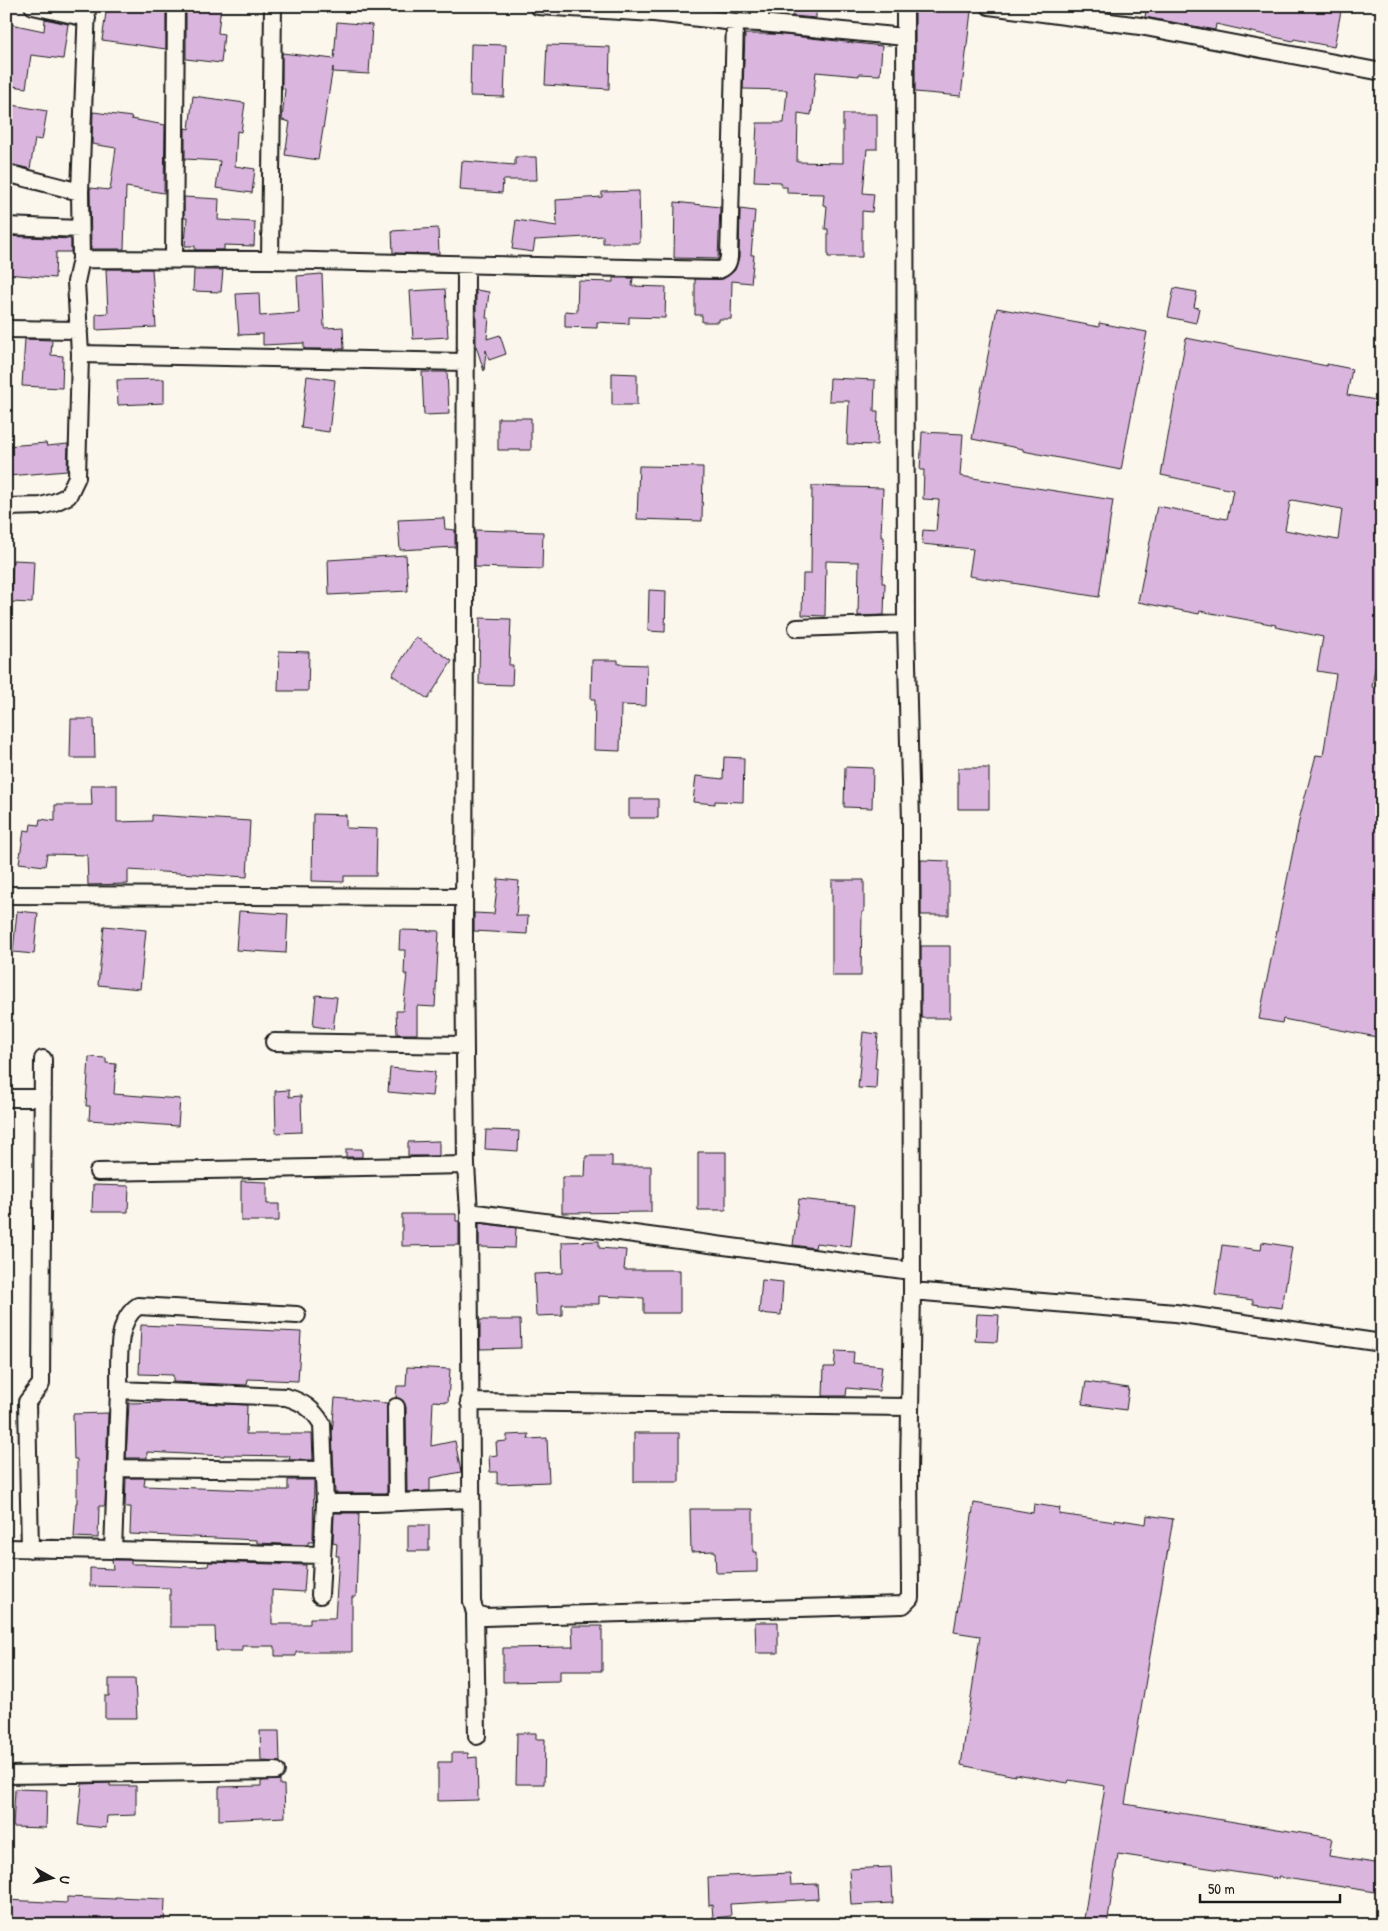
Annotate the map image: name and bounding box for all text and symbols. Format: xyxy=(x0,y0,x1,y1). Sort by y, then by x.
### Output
north arrow xyxy=(28,1854,78,1904)
scale bar xyxy=(1200,1871,1340,1903)
text: U xyxy=(55,1875,75,1885)
text: 50 m xyxy=(1208,1878,1235,1899)

